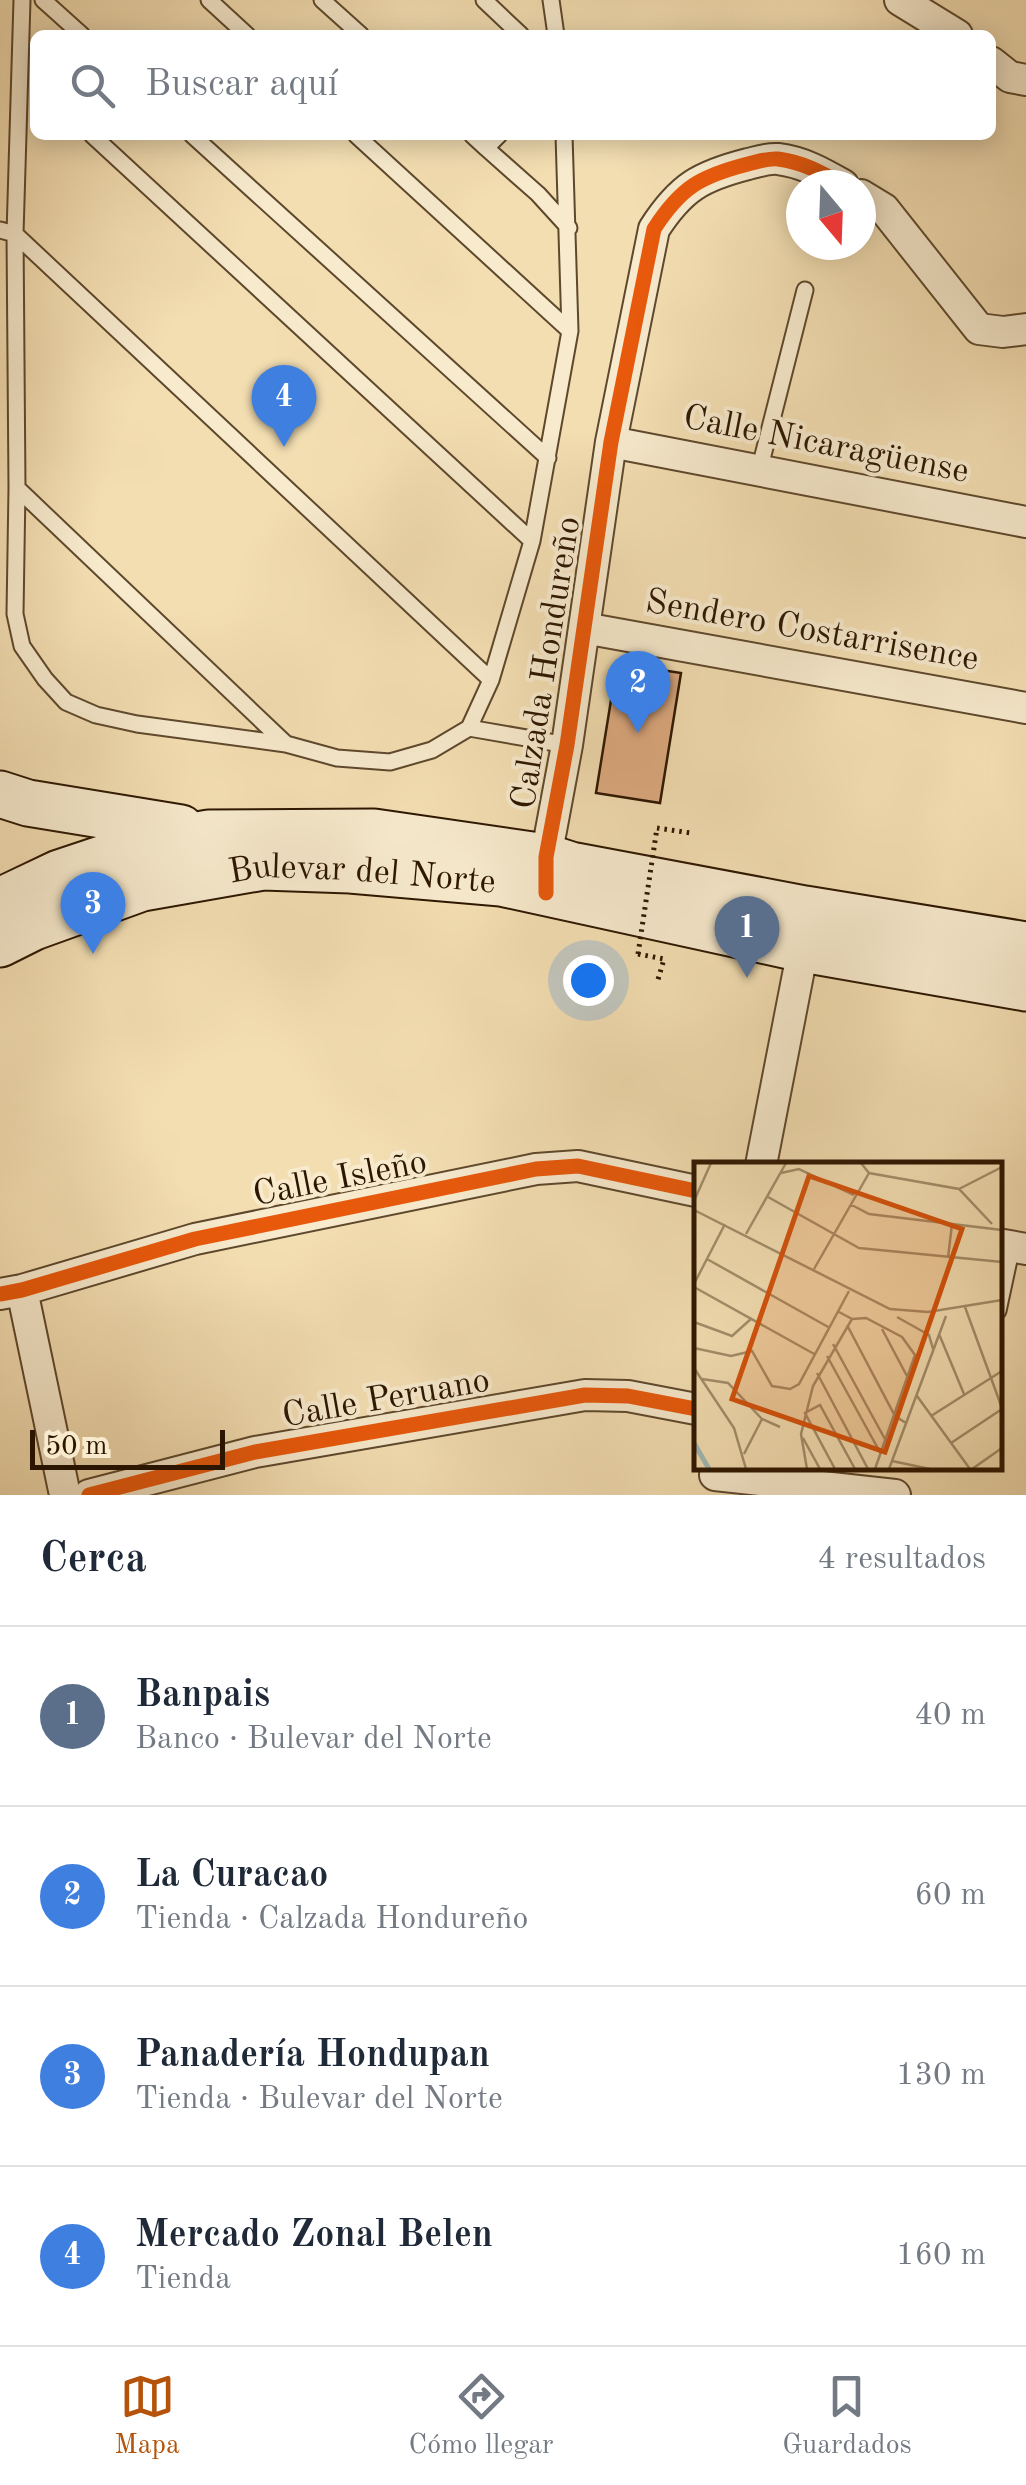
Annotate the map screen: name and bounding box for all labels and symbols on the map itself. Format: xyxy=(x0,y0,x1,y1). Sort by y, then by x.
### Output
north arrow xyxy=(786,170,876,260)
pin: 4 xyxy=(252,364,316,447)
street label: Calle Nicaragüense xyxy=(680,400,972,490)
street label: Calzada Hondureño xyxy=(507,514,587,812)
street label: Sendero Costarrisence xyxy=(643,584,981,678)
pin: 2 xyxy=(606,650,670,733)
street label: Bulevar del Norte xyxy=(226,848,497,900)
pin: 3 xyxy=(61,872,126,954)
pin: 1 xyxy=(714,896,780,978)
your location xyxy=(563,955,614,1006)
street label: Calle Isleño xyxy=(250,1145,430,1213)
inset map xyxy=(694,1162,1001,1470)
street label: Calle Peruano xyxy=(279,1364,493,1434)
scale bar xyxy=(30,1425,225,1470)

